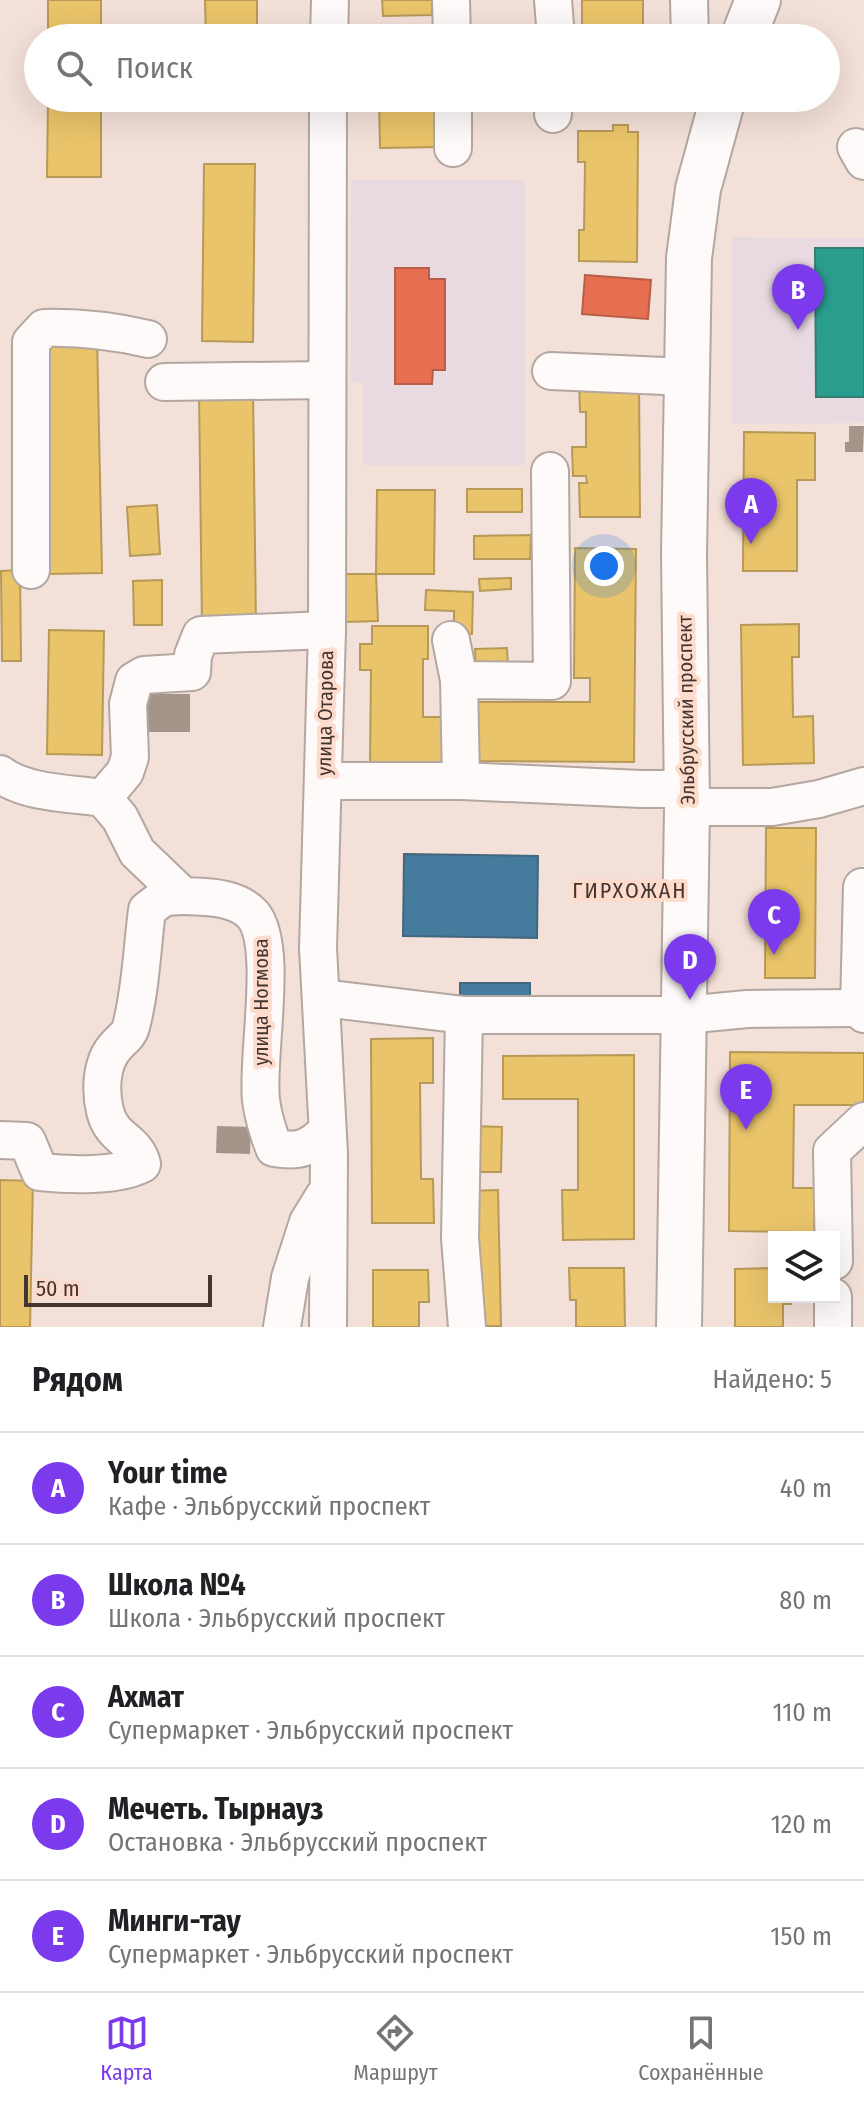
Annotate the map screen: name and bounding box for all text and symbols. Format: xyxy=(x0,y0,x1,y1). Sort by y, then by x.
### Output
search box xyxy=(24,24,840,112)
icon: search xyxy=(52,46,96,90)
text: Поиск xyxy=(116,50,193,86)
pin: B xyxy=(772,264,824,330)
pin: A xyxy=(725,478,777,544)
your location xyxy=(584,546,624,586)
street label: Эльбрусский проспект xyxy=(672,614,700,805)
street label: улица Отарова xyxy=(312,650,338,776)
district label: ГИРХОЖАН xyxy=(572,877,688,904)
pin: C xyxy=(748,889,800,955)
pin: D xyxy=(664,934,716,1000)
street label: улица Ногмова xyxy=(249,938,273,1066)
pin: E xyxy=(720,1064,772,1130)
map controls xyxy=(768,1231,840,1303)
button: layers xyxy=(768,1231,840,1303)
scale bar xyxy=(24,1271,212,1307)
text: 50 m xyxy=(36,1275,80,1302)
text: Рядом xyxy=(32,1359,123,1400)
text: Найдено: 5 xyxy=(713,1364,832,1395)
text: Your time xyxy=(108,1455,228,1491)
text: A xyxy=(51,1473,65,1504)
text: 40 m xyxy=(780,1473,832,1504)
text: Кафе · Эльбрусский проспект xyxy=(108,1491,430,1522)
text: Школа №4 xyxy=(108,1567,246,1603)
text: B xyxy=(51,1585,65,1616)
text: 80 m xyxy=(779,1585,832,1616)
text: Школа · Эльбрусский проспект xyxy=(108,1603,445,1634)
text: Ахмат xyxy=(108,1679,184,1715)
text: C xyxy=(51,1697,65,1728)
text: 110 m xyxy=(772,1697,832,1728)
text: Супермаркет · Эльбрусский проспект xyxy=(108,1715,513,1746)
text: Мечеть. Тырнауз xyxy=(108,1791,324,1827)
text: D xyxy=(50,1809,66,1840)
text: 120 m xyxy=(771,1809,832,1840)
text: Остановка · Эльбрусский проспект xyxy=(108,1827,487,1858)
text: Минги-тау xyxy=(108,1903,241,1939)
text: E xyxy=(52,1921,64,1952)
text: 150 m xyxy=(770,1921,832,1952)
text: Супермаркет · Эльбрусский проспект xyxy=(108,1939,513,1970)
tab: Карта xyxy=(100,2011,153,2086)
tab: Маршрут xyxy=(353,2011,438,2086)
tab: Сохранённые xyxy=(638,2011,764,2086)

